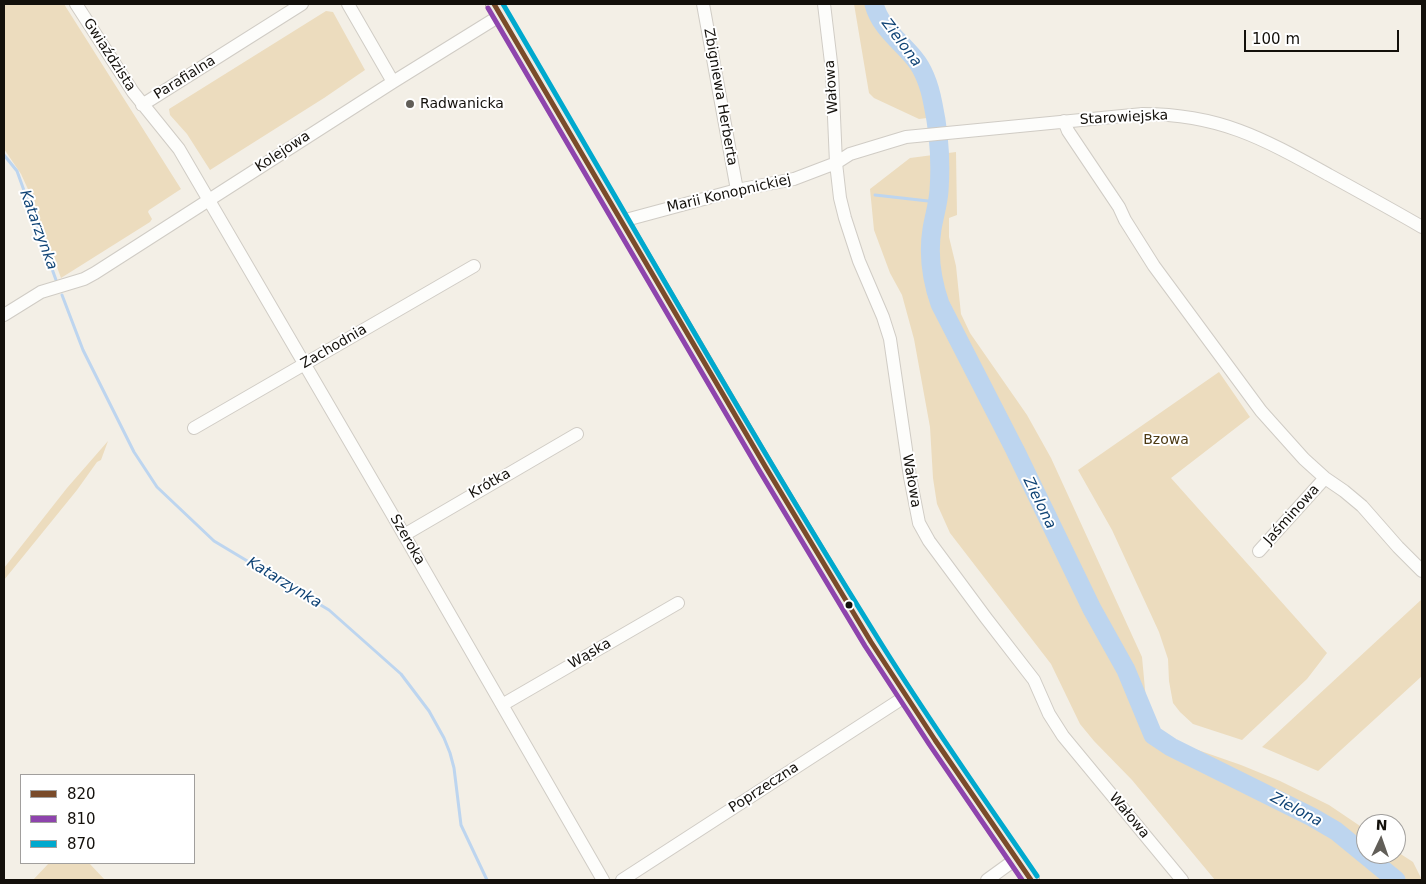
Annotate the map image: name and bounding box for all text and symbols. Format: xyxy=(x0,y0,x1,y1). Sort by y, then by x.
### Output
street label: Gwiaździsta xyxy=(79,15,139,95)
water label: Zielona xyxy=(877,15,925,71)
scale bar xyxy=(1246,20,1401,52)
street label: Zbigniewa Herberta xyxy=(700,27,740,167)
text: 100 m xyxy=(1252,30,1300,48)
street label: Parafialna xyxy=(151,52,219,104)
street label: Wałowa xyxy=(822,59,842,115)
place label: Radwanicka xyxy=(420,96,504,112)
marker: Radwanicka xyxy=(404,98,416,110)
street label: Starowiejska xyxy=(1079,107,1169,129)
street label: Kolejowa xyxy=(252,128,314,176)
street label: Marii Konopnickiej xyxy=(665,172,793,216)
water label: Katarzynka xyxy=(15,188,61,272)
street label: Zachodnia xyxy=(298,321,370,373)
park label: Bzowa xyxy=(1143,432,1189,448)
street label: Wałowa xyxy=(898,453,924,509)
street label: Krótka xyxy=(466,465,514,503)
water label: Zielona xyxy=(1019,474,1059,532)
street label: Jaśminowa xyxy=(1261,482,1323,548)
street label: Szeroka xyxy=(386,512,428,568)
water label: Katarzynka xyxy=(243,554,325,612)
unlabelled marker xyxy=(844,600,854,610)
street label: Wąska xyxy=(566,635,614,673)
street label: Poprzeczna xyxy=(726,759,802,817)
legend xyxy=(20,774,195,864)
text: 820 xyxy=(67,785,96,803)
water label: Zielona xyxy=(1267,789,1325,831)
street label: Wałowa xyxy=(1105,790,1153,842)
text: 810 xyxy=(67,810,96,828)
north arrow xyxy=(1356,814,1406,864)
text: N xyxy=(1375,817,1388,833)
text: 870 xyxy=(67,835,96,853)

